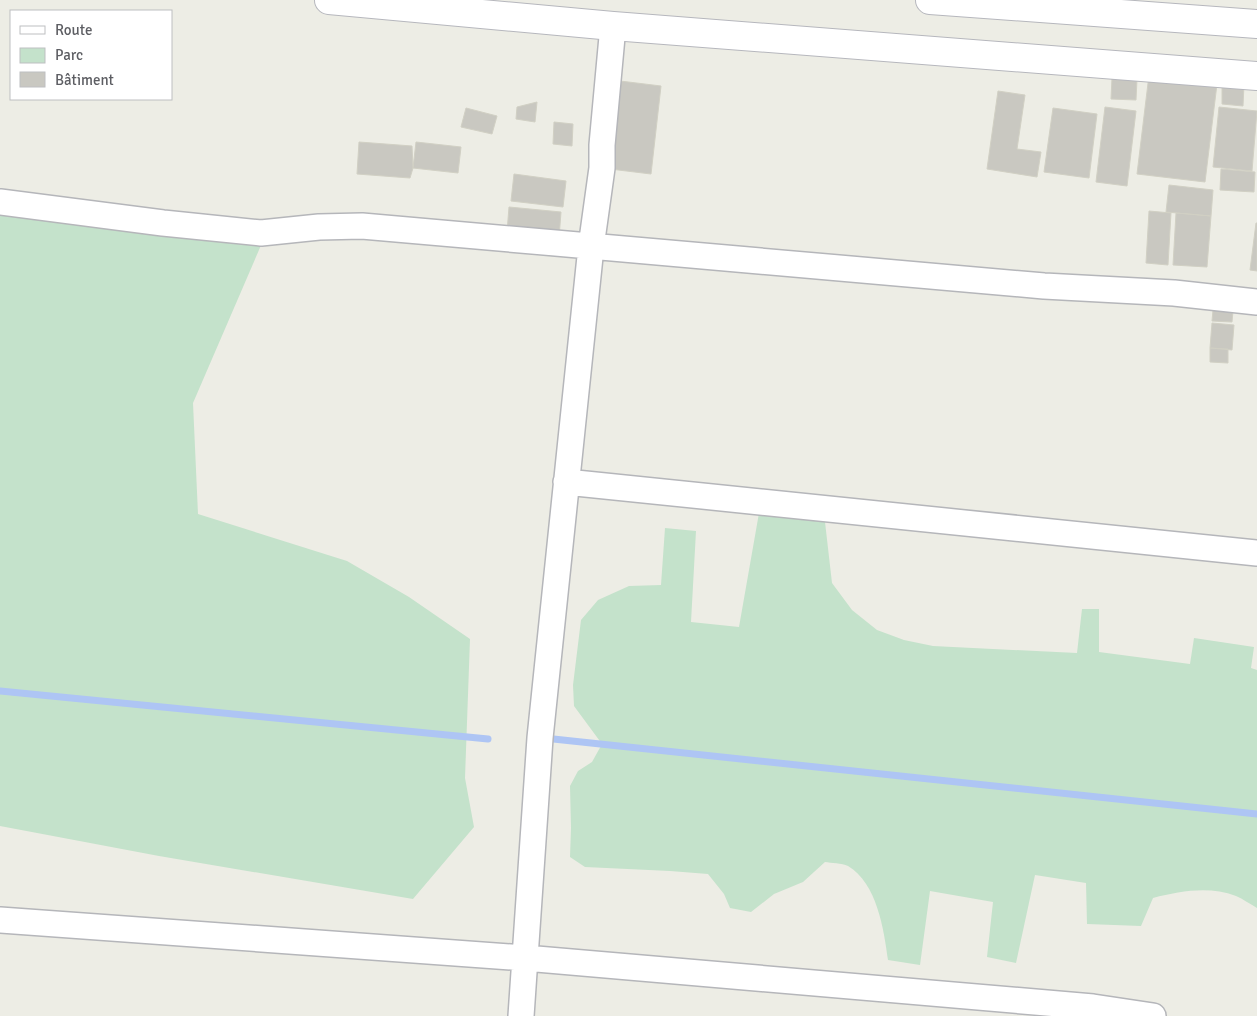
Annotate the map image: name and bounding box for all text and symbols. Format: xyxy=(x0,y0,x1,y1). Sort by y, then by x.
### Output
legend xyxy=(10,10,172,100)
text: Route xyxy=(55,21,92,39)
text: Parc xyxy=(55,46,83,64)
text: Bâtiment xyxy=(55,71,114,89)

